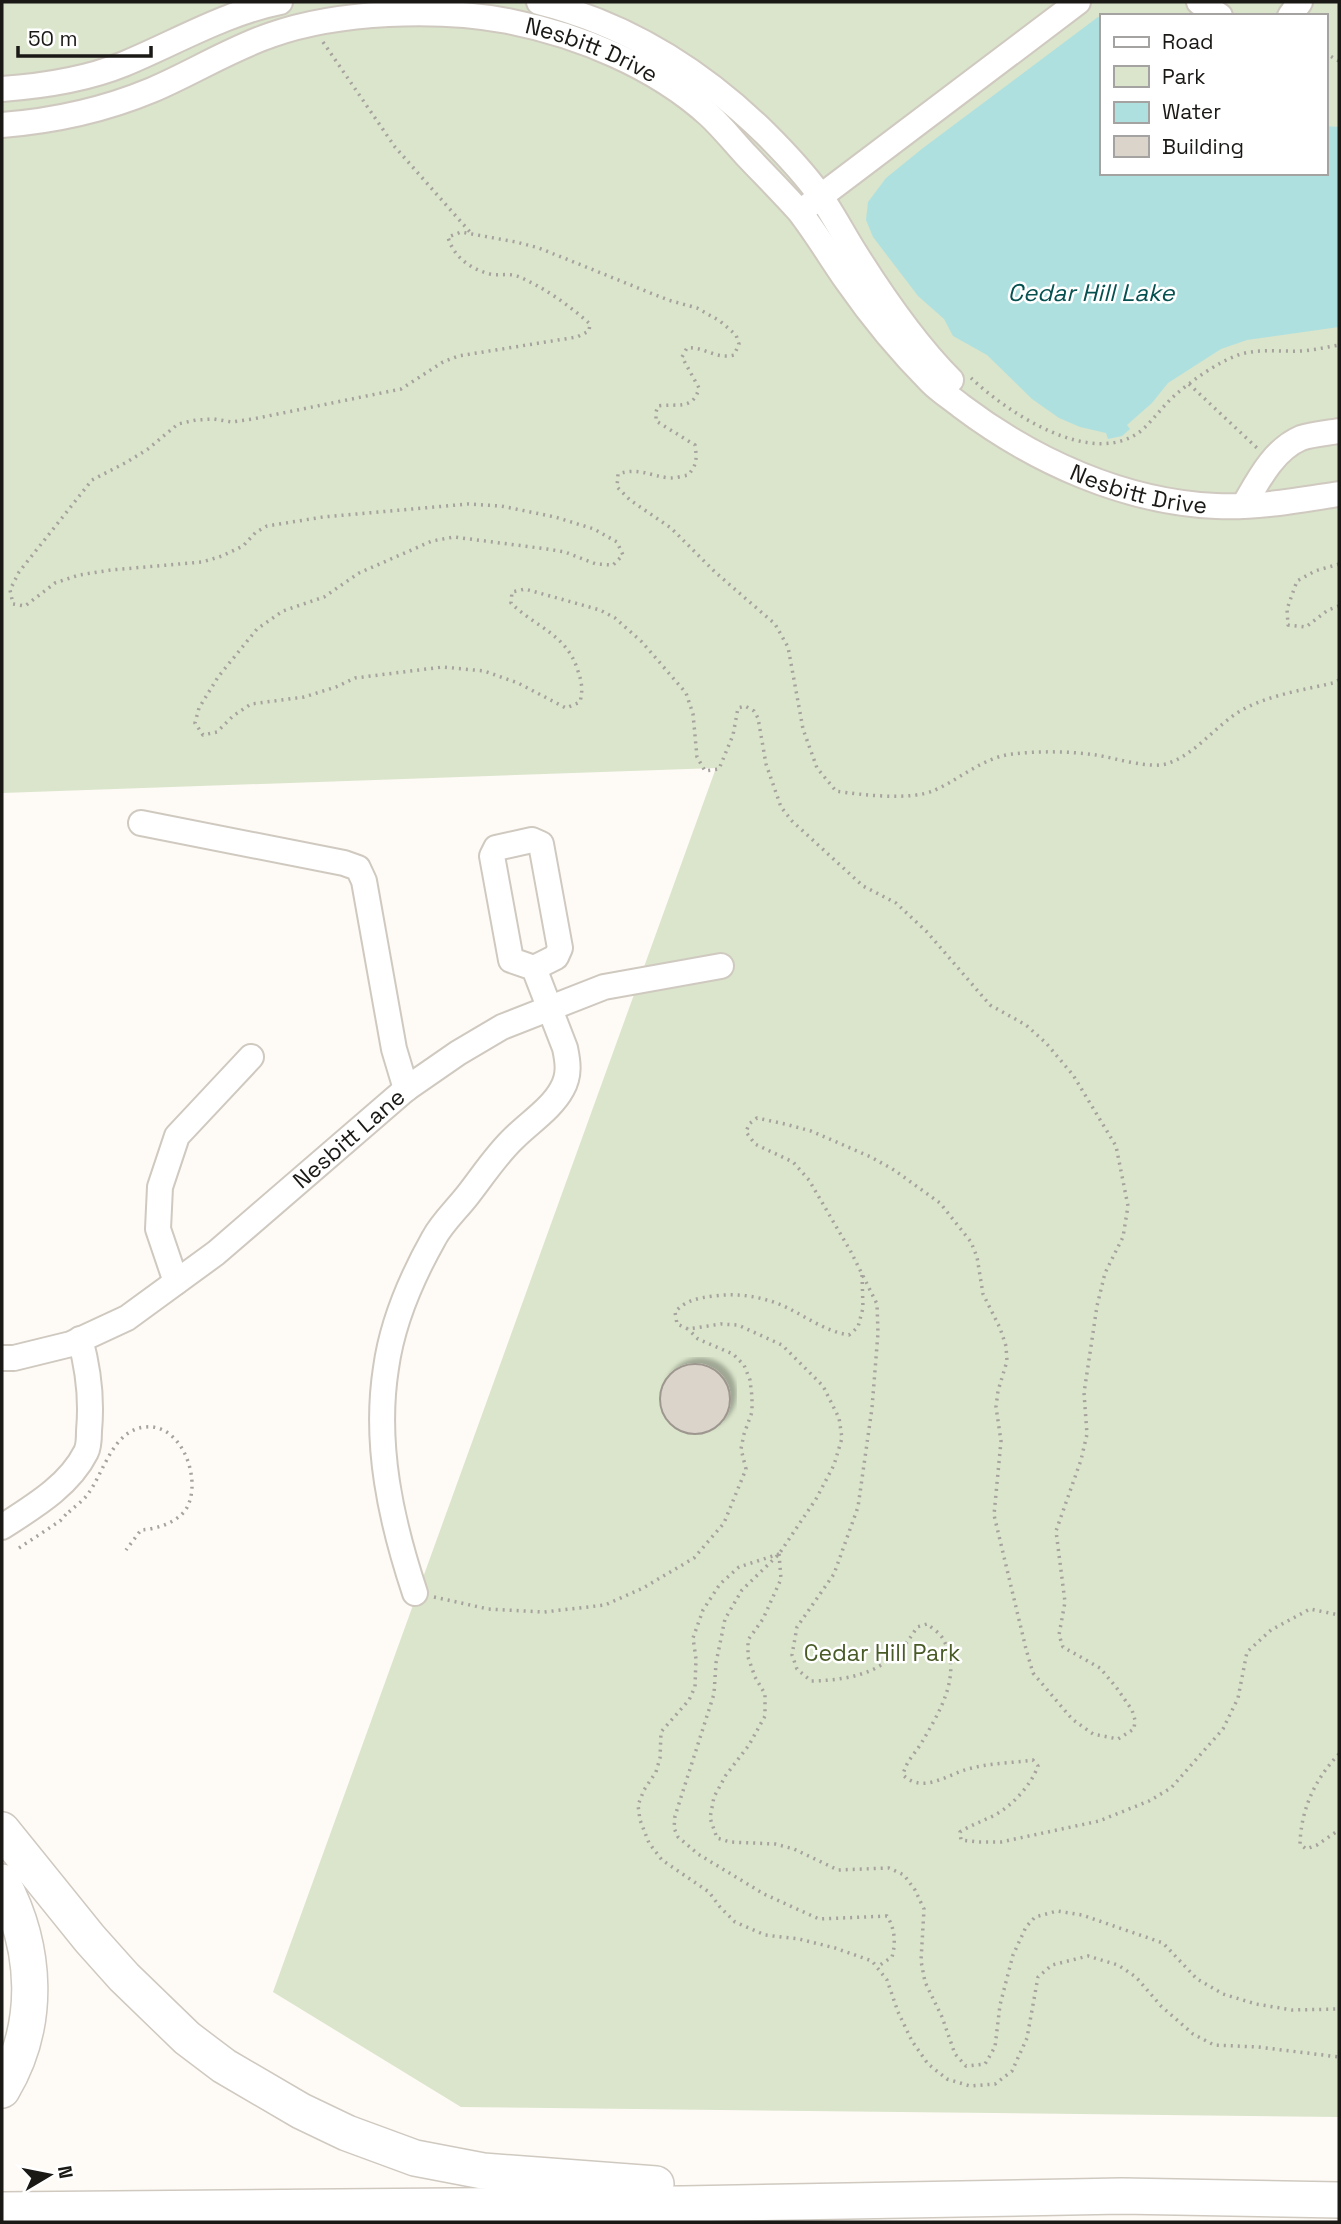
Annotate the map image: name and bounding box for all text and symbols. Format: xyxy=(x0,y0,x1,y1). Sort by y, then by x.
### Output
street label: Nesbitt Drive xyxy=(522,10,664,89)
scale bar xyxy=(18,14,150,58)
legend xyxy=(1100,14,1327,175)
text: 50 m xyxy=(28,25,78,52)
text: Road xyxy=(1162,28,1214,55)
text: Park xyxy=(1162,63,1206,90)
text: Water xyxy=(1162,98,1221,125)
text: Building xyxy=(1162,133,1244,160)
water label: Cedar Hill Lake xyxy=(1007,277,1175,308)
street label: Nesbitt Drive xyxy=(1066,457,1208,520)
street label: Nesbitt Lane xyxy=(286,1082,411,1195)
park label: Cedar Hill Park xyxy=(804,1638,960,1668)
north arrow xyxy=(14,2140,84,2210)
text: N xyxy=(52,2164,79,2181)

